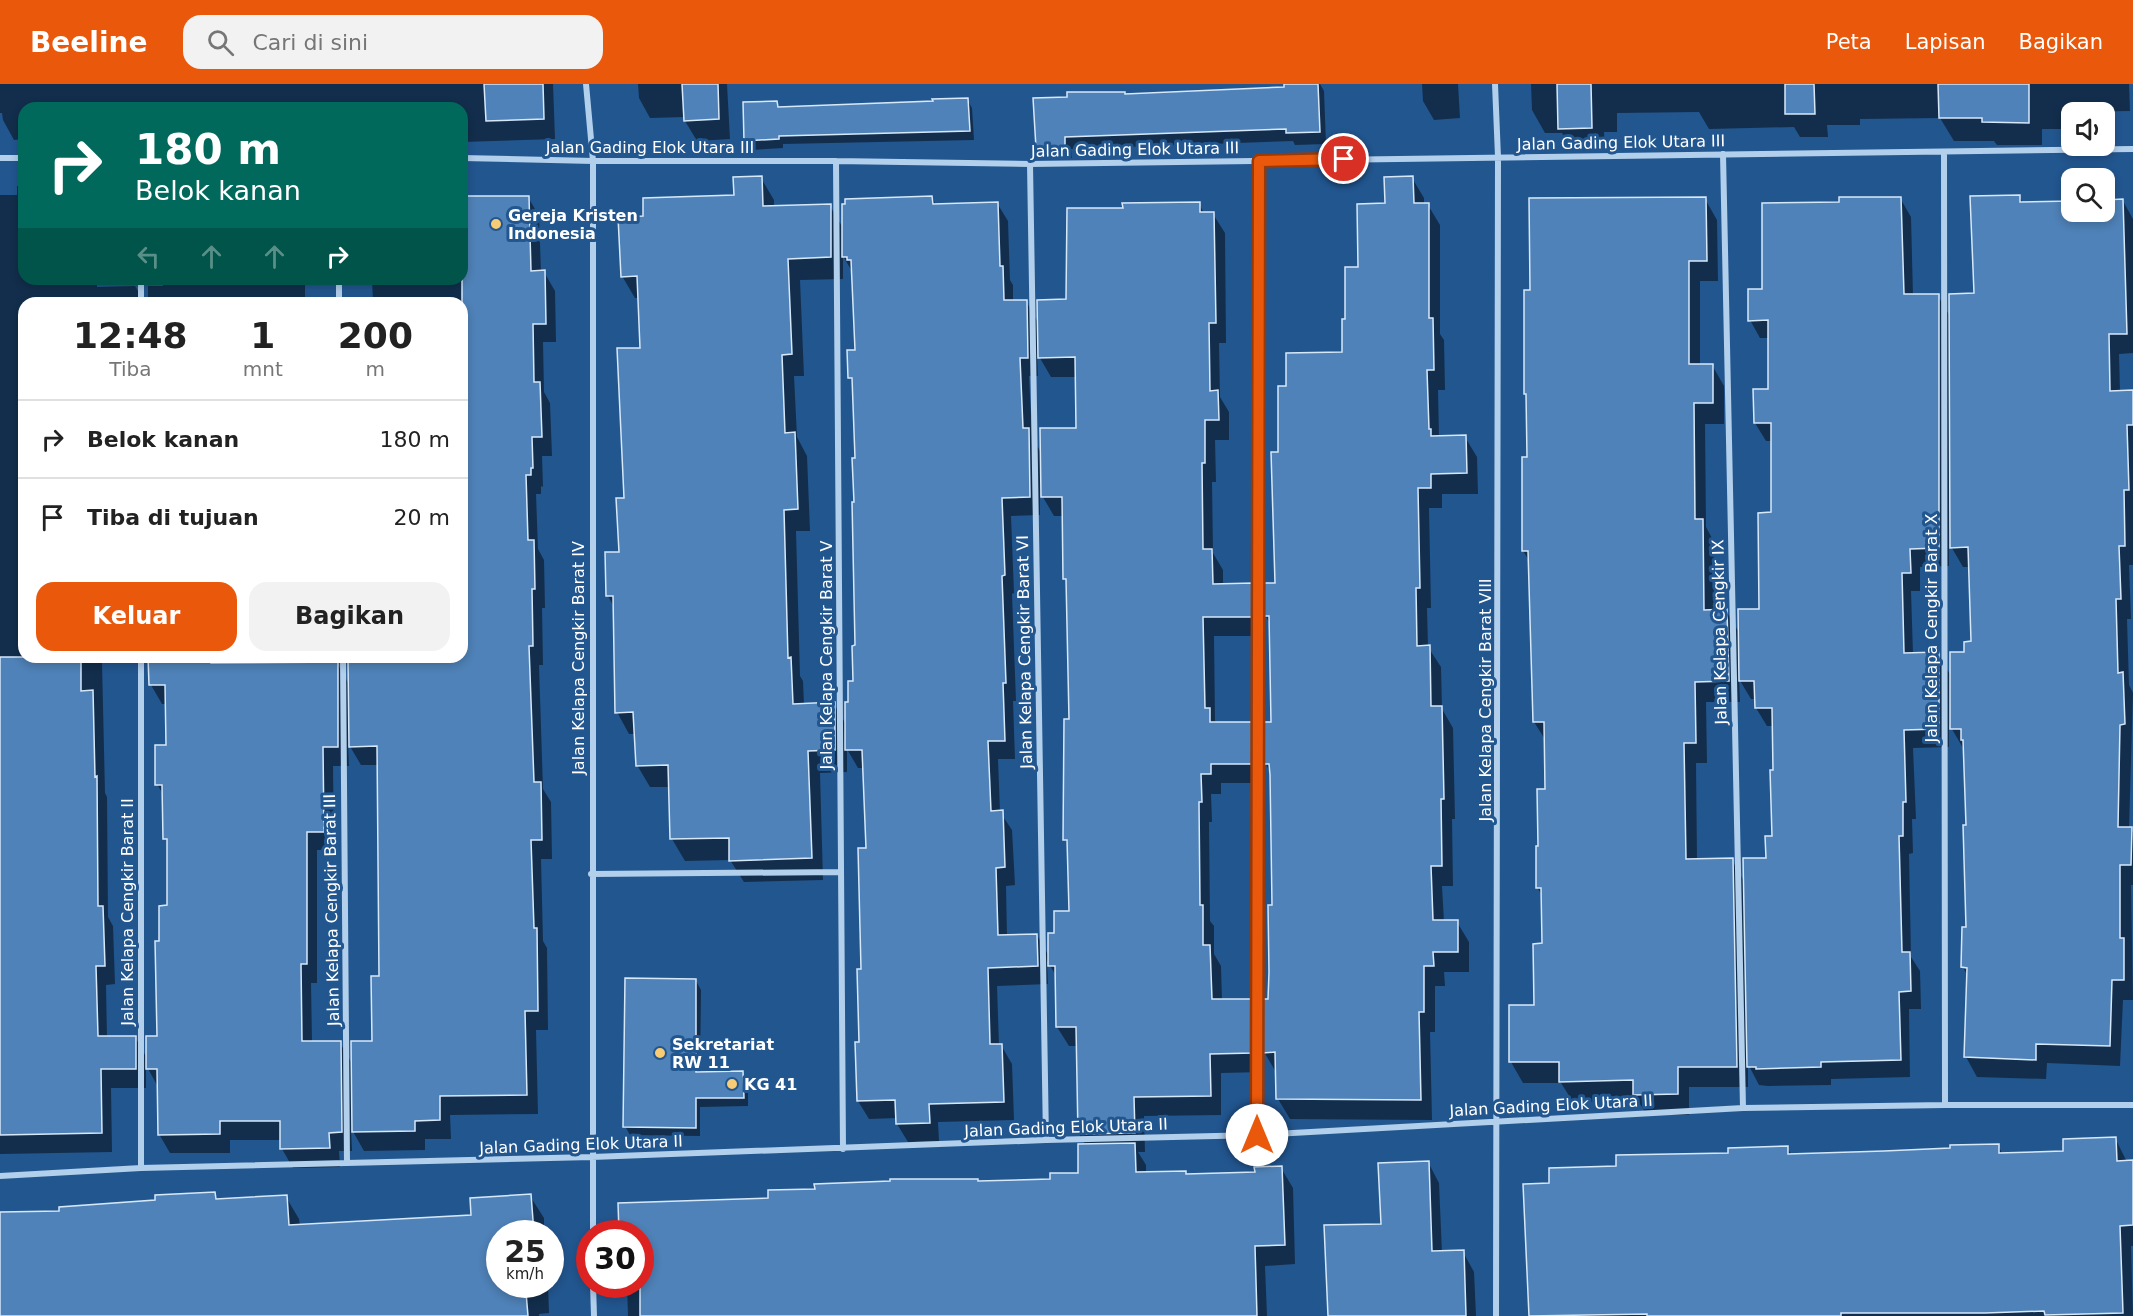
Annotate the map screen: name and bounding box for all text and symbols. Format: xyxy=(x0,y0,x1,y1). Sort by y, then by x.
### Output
search box xyxy=(183,15,603,69)
text: Beeline xyxy=(30,26,147,59)
icon: search xyxy=(204,26,237,59)
text: Cari di sini xyxy=(252,30,368,55)
text: Peta xyxy=(1826,30,1872,54)
text: Lapisan xyxy=(1905,30,1986,54)
text: Bagikan xyxy=(2019,30,2103,54)
map controls xyxy=(2061,102,2115,222)
button: sound xyxy=(2061,102,2115,156)
text: 180 m xyxy=(135,125,281,174)
icon: right xyxy=(36,126,114,204)
street label: Jalan Gading Elok Utara III xyxy=(1516,131,1725,154)
pin xyxy=(1318,133,1369,184)
street label: Jalan Gading Elok Utara III xyxy=(545,138,754,157)
street label: Jalan Gading Elok Utara III xyxy=(1030,138,1239,161)
icon: arrive xyxy=(1327,142,1360,175)
button: search xyxy=(2061,168,2115,222)
text: Belok kanan xyxy=(135,175,301,206)
place label: Gereja Kristen Indonesia xyxy=(508,206,638,243)
marker: Gereja Kristen Indonesia xyxy=(489,217,503,231)
icon: left xyxy=(132,240,165,273)
icon: ahead xyxy=(195,240,228,273)
icon: ahead xyxy=(258,240,291,273)
icon: right xyxy=(321,240,354,273)
text: 12:48 xyxy=(73,315,188,356)
text: 1 xyxy=(250,315,275,356)
text: 200 xyxy=(338,315,413,356)
text: Tiba xyxy=(109,357,151,381)
text: mnt xyxy=(243,357,283,381)
text: m xyxy=(366,357,385,381)
icon: right xyxy=(36,423,69,456)
text: Belok kanan xyxy=(87,427,239,452)
text: 180 m xyxy=(380,427,450,452)
icon: arrive xyxy=(36,501,69,534)
text: Tiba di tujuan xyxy=(87,505,259,530)
text: 20 m xyxy=(394,505,450,530)
street label: Jalan Kelapa Cengkir Barat X xyxy=(1922,513,1941,744)
street label: Jalan Kelapa Cengkir Barat VI xyxy=(1013,535,1036,770)
street label: Jalan Kelapa Cengkir IX xyxy=(1708,539,1731,726)
street label: Jalan Kelapa Cengkir Barat V xyxy=(817,540,836,771)
street label: Jalan Kelapa Cengkir Barat IV xyxy=(569,541,588,776)
street label: Jalan Kelapa Cengkir Barat VIII xyxy=(1476,578,1495,823)
button: Keluar xyxy=(36,582,237,651)
button: Bagikan xyxy=(249,582,450,651)
street label: Jalan Kelapa Cengkir Barat III xyxy=(320,794,343,1027)
street label: Jalan Kelapa Cengkir Barat II xyxy=(118,798,137,1027)
place label: Sekretariat RW 11 xyxy=(672,1035,774,1072)
marker: Sekretariat RW 11 xyxy=(653,1046,667,1060)
place label: KG 41 xyxy=(744,1075,797,1094)
marker: KG 41 xyxy=(725,1077,739,1091)
street label: Jalan Gading Elok Utara II xyxy=(1448,1091,1653,1120)
position arrow xyxy=(1225,1103,1289,1167)
street label: Jalan Gading Elok Utara II xyxy=(963,1114,1168,1141)
street label: Jalan Gading Elok Utara II xyxy=(478,1131,683,1158)
speed limit sign: 30 xyxy=(576,1220,654,1298)
text: 25 xyxy=(504,1234,546,1269)
text: km/h xyxy=(506,1265,544,1283)

